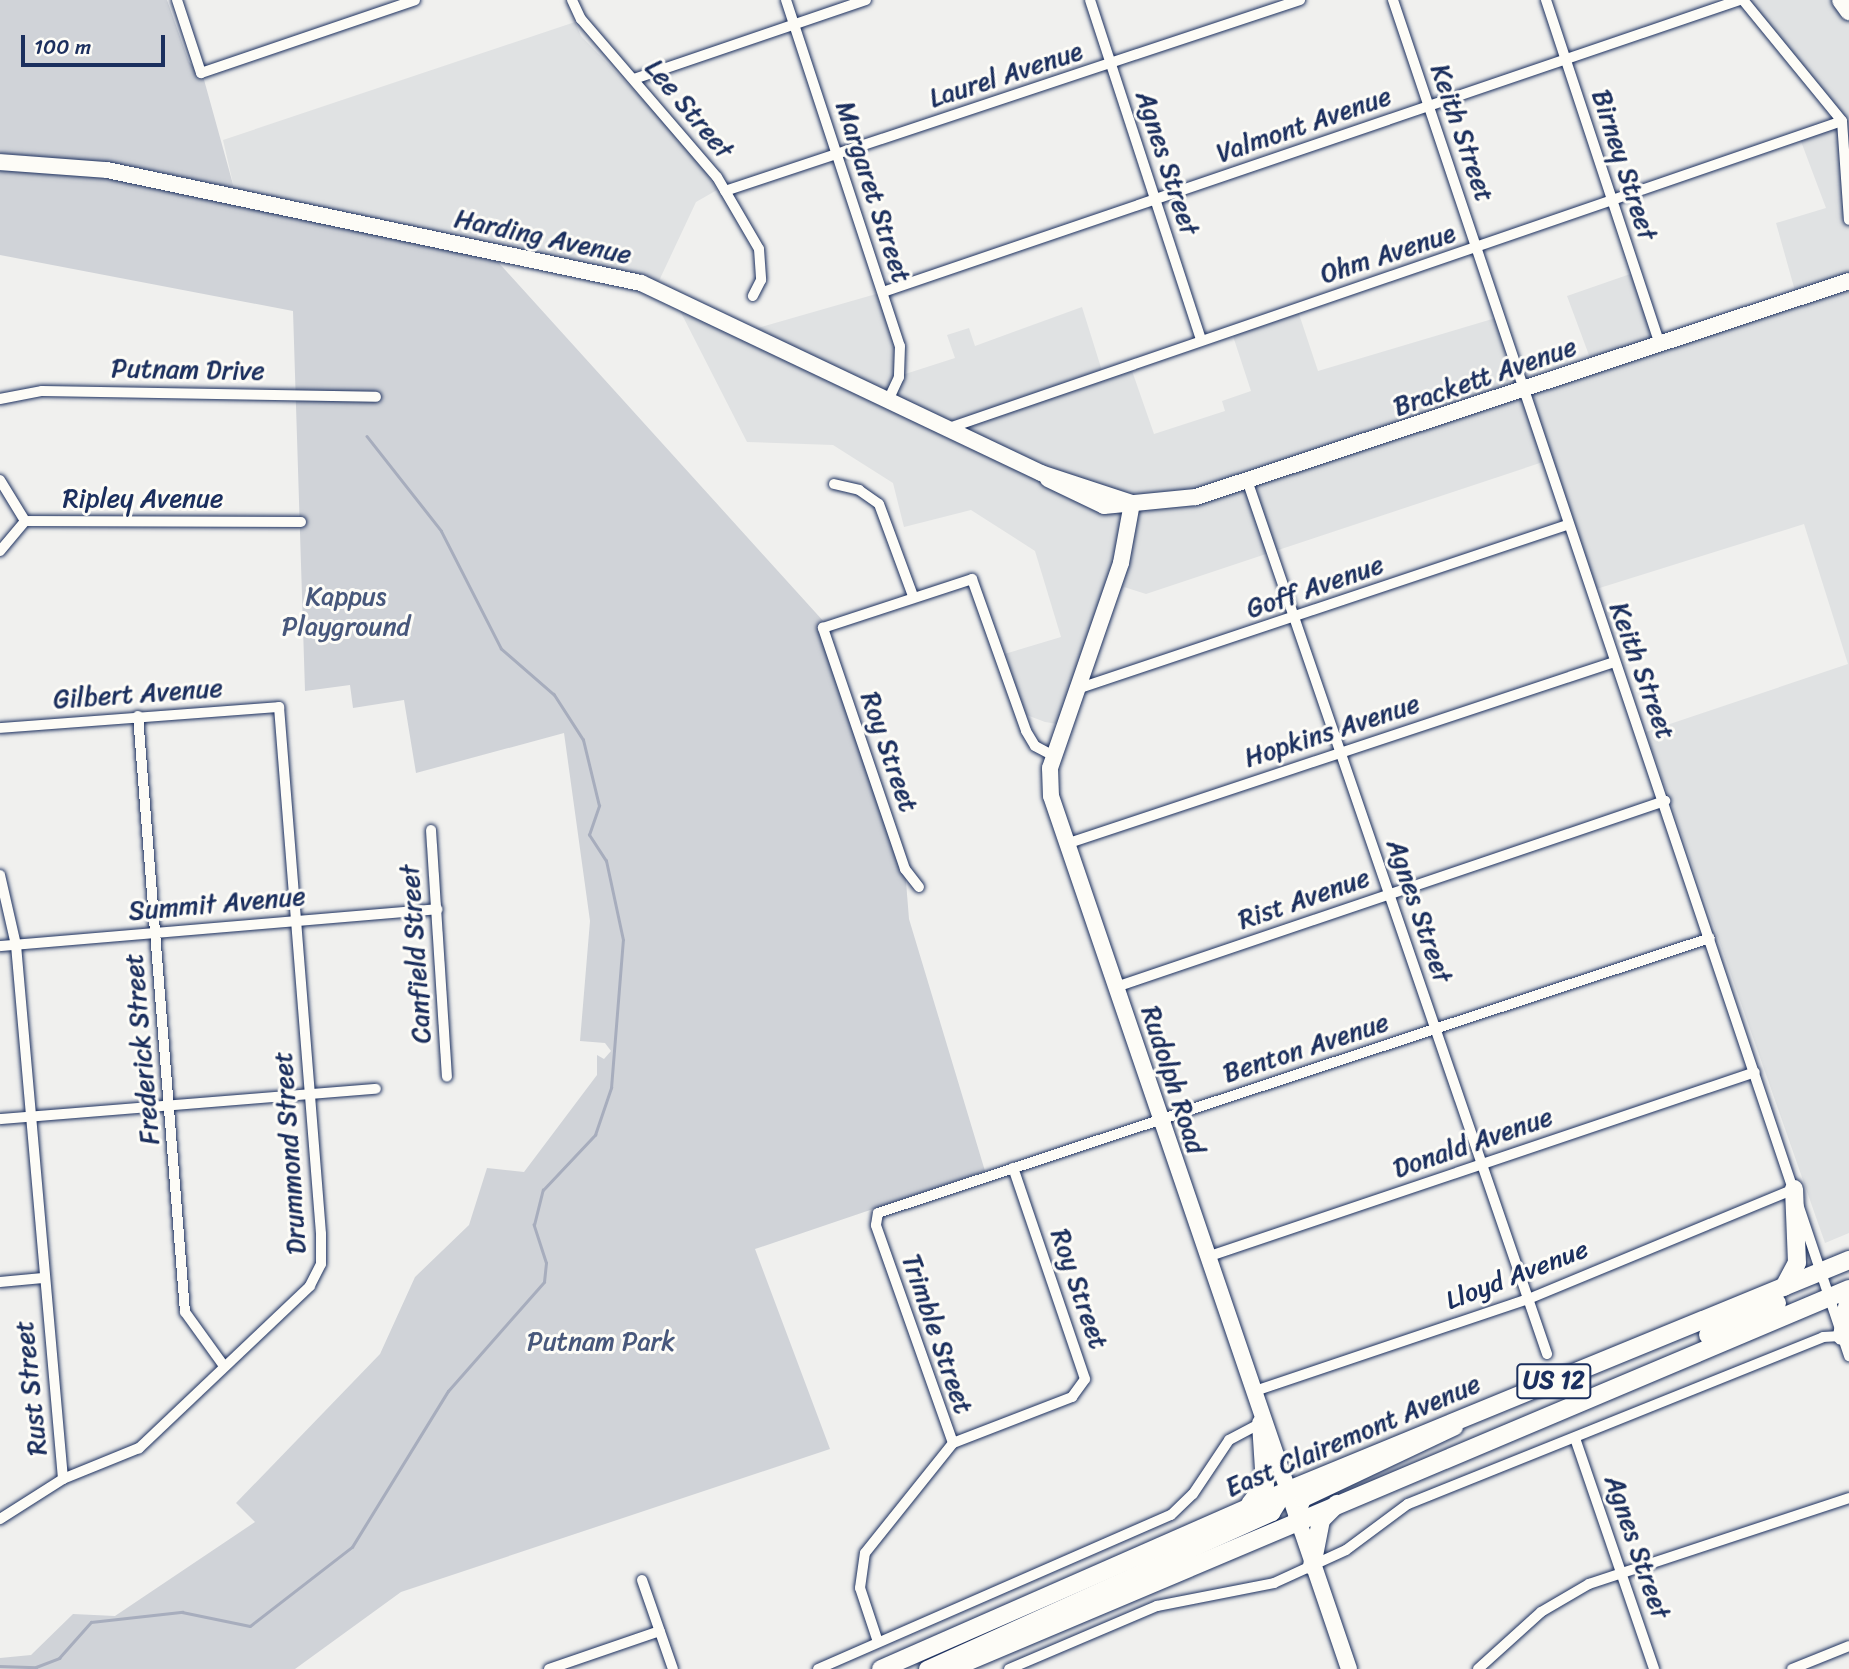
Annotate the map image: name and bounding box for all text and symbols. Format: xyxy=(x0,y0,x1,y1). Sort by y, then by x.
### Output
scale bar xyxy=(24,21,168,65)
text: 100 m xyxy=(34,28,91,66)
street label: Laurel Avenue xyxy=(925,36,1087,114)
street label: Lee Street xyxy=(638,53,740,165)
street label: Keith Street xyxy=(1424,60,1500,206)
street label: Valmont Avenue xyxy=(1213,81,1395,169)
street label: Birney Street xyxy=(1585,85,1663,245)
street label: Agnes Street xyxy=(1129,87,1205,239)
street label: Margaret Street xyxy=(829,98,917,286)
street label: Harding Avenue xyxy=(452,203,634,271)
street label: Ohm Avenue xyxy=(1317,218,1459,290)
street label: Brackett Avenue xyxy=(1389,331,1581,423)
street label: Putnam Drive xyxy=(111,353,265,387)
street label: Ripley Avenue xyxy=(63,483,223,515)
street label: Goff Avenue xyxy=(1243,549,1387,625)
park label: Kappus Playground xyxy=(282,581,410,642)
street label: Keith Street xyxy=(1603,598,1681,744)
street label: Gilbert Avenue xyxy=(52,673,224,715)
street label: Roy Street xyxy=(854,688,924,816)
street label: Hopkins Avenue xyxy=(1241,688,1423,774)
street label: Agnes Street xyxy=(1380,835,1458,987)
street label: Rist Avenue xyxy=(1235,862,1373,936)
street label: Canfield Street xyxy=(394,863,438,1045)
street label: Summit Avenue xyxy=(127,881,307,927)
street label: Frederick Street xyxy=(118,952,166,1146)
street label: Rudolph Road xyxy=(1134,1002,1212,1158)
street label: Benton Avenue xyxy=(1219,1007,1393,1089)
street label: Drummond Street xyxy=(267,1050,313,1256)
street label: Donald Avenue xyxy=(1389,1101,1557,1185)
street label: Roy Street xyxy=(1044,1225,1114,1353)
street label: Lloyd Avenue xyxy=(1442,1234,1592,1316)
street label: Trimble Street xyxy=(895,1250,979,1418)
street label: Rust Street xyxy=(8,1319,54,1457)
park label: Putnam Park xyxy=(527,1326,675,1358)
road number: US 12 xyxy=(1516,1360,1592,1401)
street label: East Clairemont Avenue xyxy=(1221,1368,1485,1504)
street label: Agnes Street xyxy=(1598,1471,1676,1623)

